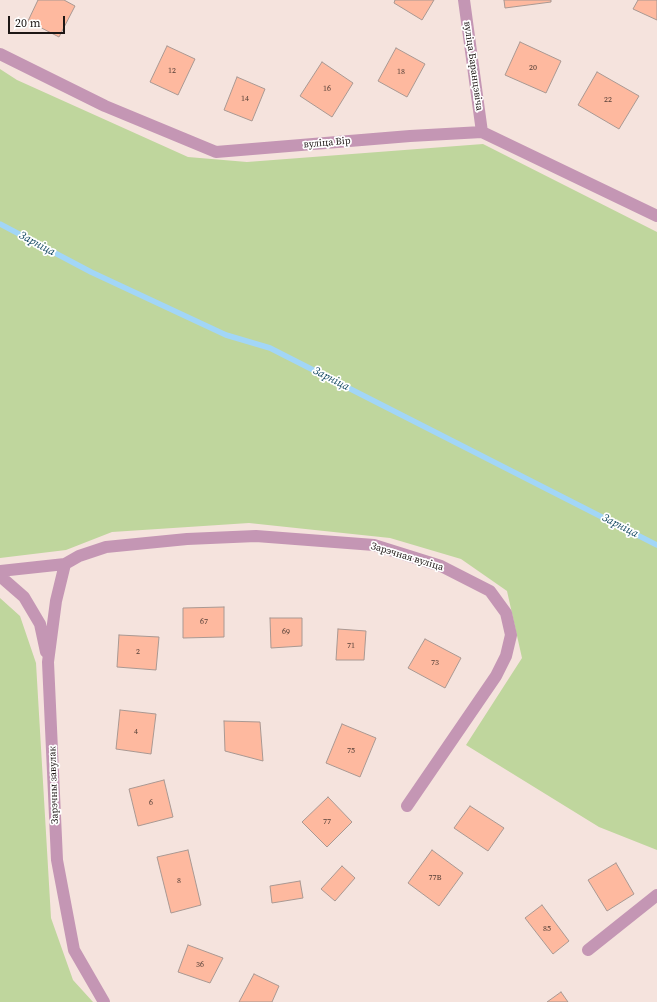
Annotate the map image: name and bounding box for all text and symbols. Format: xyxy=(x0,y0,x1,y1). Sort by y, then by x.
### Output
scale bar xyxy=(10,8,67,34)
text: 20 m xyxy=(15,15,41,31)
street label: вуліца Баранцэвіча xyxy=(461,21,485,111)
house number: 20 xyxy=(529,63,537,73)
house number: 12 xyxy=(168,66,176,76)
house number: 18 xyxy=(397,67,405,77)
house number: 16 xyxy=(323,84,331,94)
house number: 14 xyxy=(241,94,249,104)
house number: 22 xyxy=(604,95,612,105)
street label: вуліца Вір xyxy=(303,135,351,151)
water label: Зарніца xyxy=(17,229,57,259)
water label: Зарніца xyxy=(311,364,351,394)
water label: Зарніца xyxy=(600,511,640,541)
street label: Зарэчная вуліца xyxy=(369,540,445,574)
house number: 67 xyxy=(200,617,208,627)
house number: 69 xyxy=(282,627,290,637)
house number: 71 xyxy=(347,641,355,651)
house number: 2 xyxy=(136,647,140,657)
house number: 73 xyxy=(431,658,439,668)
house number: 4 xyxy=(134,727,138,737)
street label: Зарэчны завулак xyxy=(47,746,61,824)
house number: 75 xyxy=(347,746,355,756)
house number: 6 xyxy=(149,798,153,808)
house number: 77 xyxy=(323,817,331,827)
house number: 77В xyxy=(428,873,442,883)
house number: 8 xyxy=(177,876,181,886)
house number: 85 xyxy=(543,924,551,934)
house number: 36 xyxy=(196,960,204,970)

